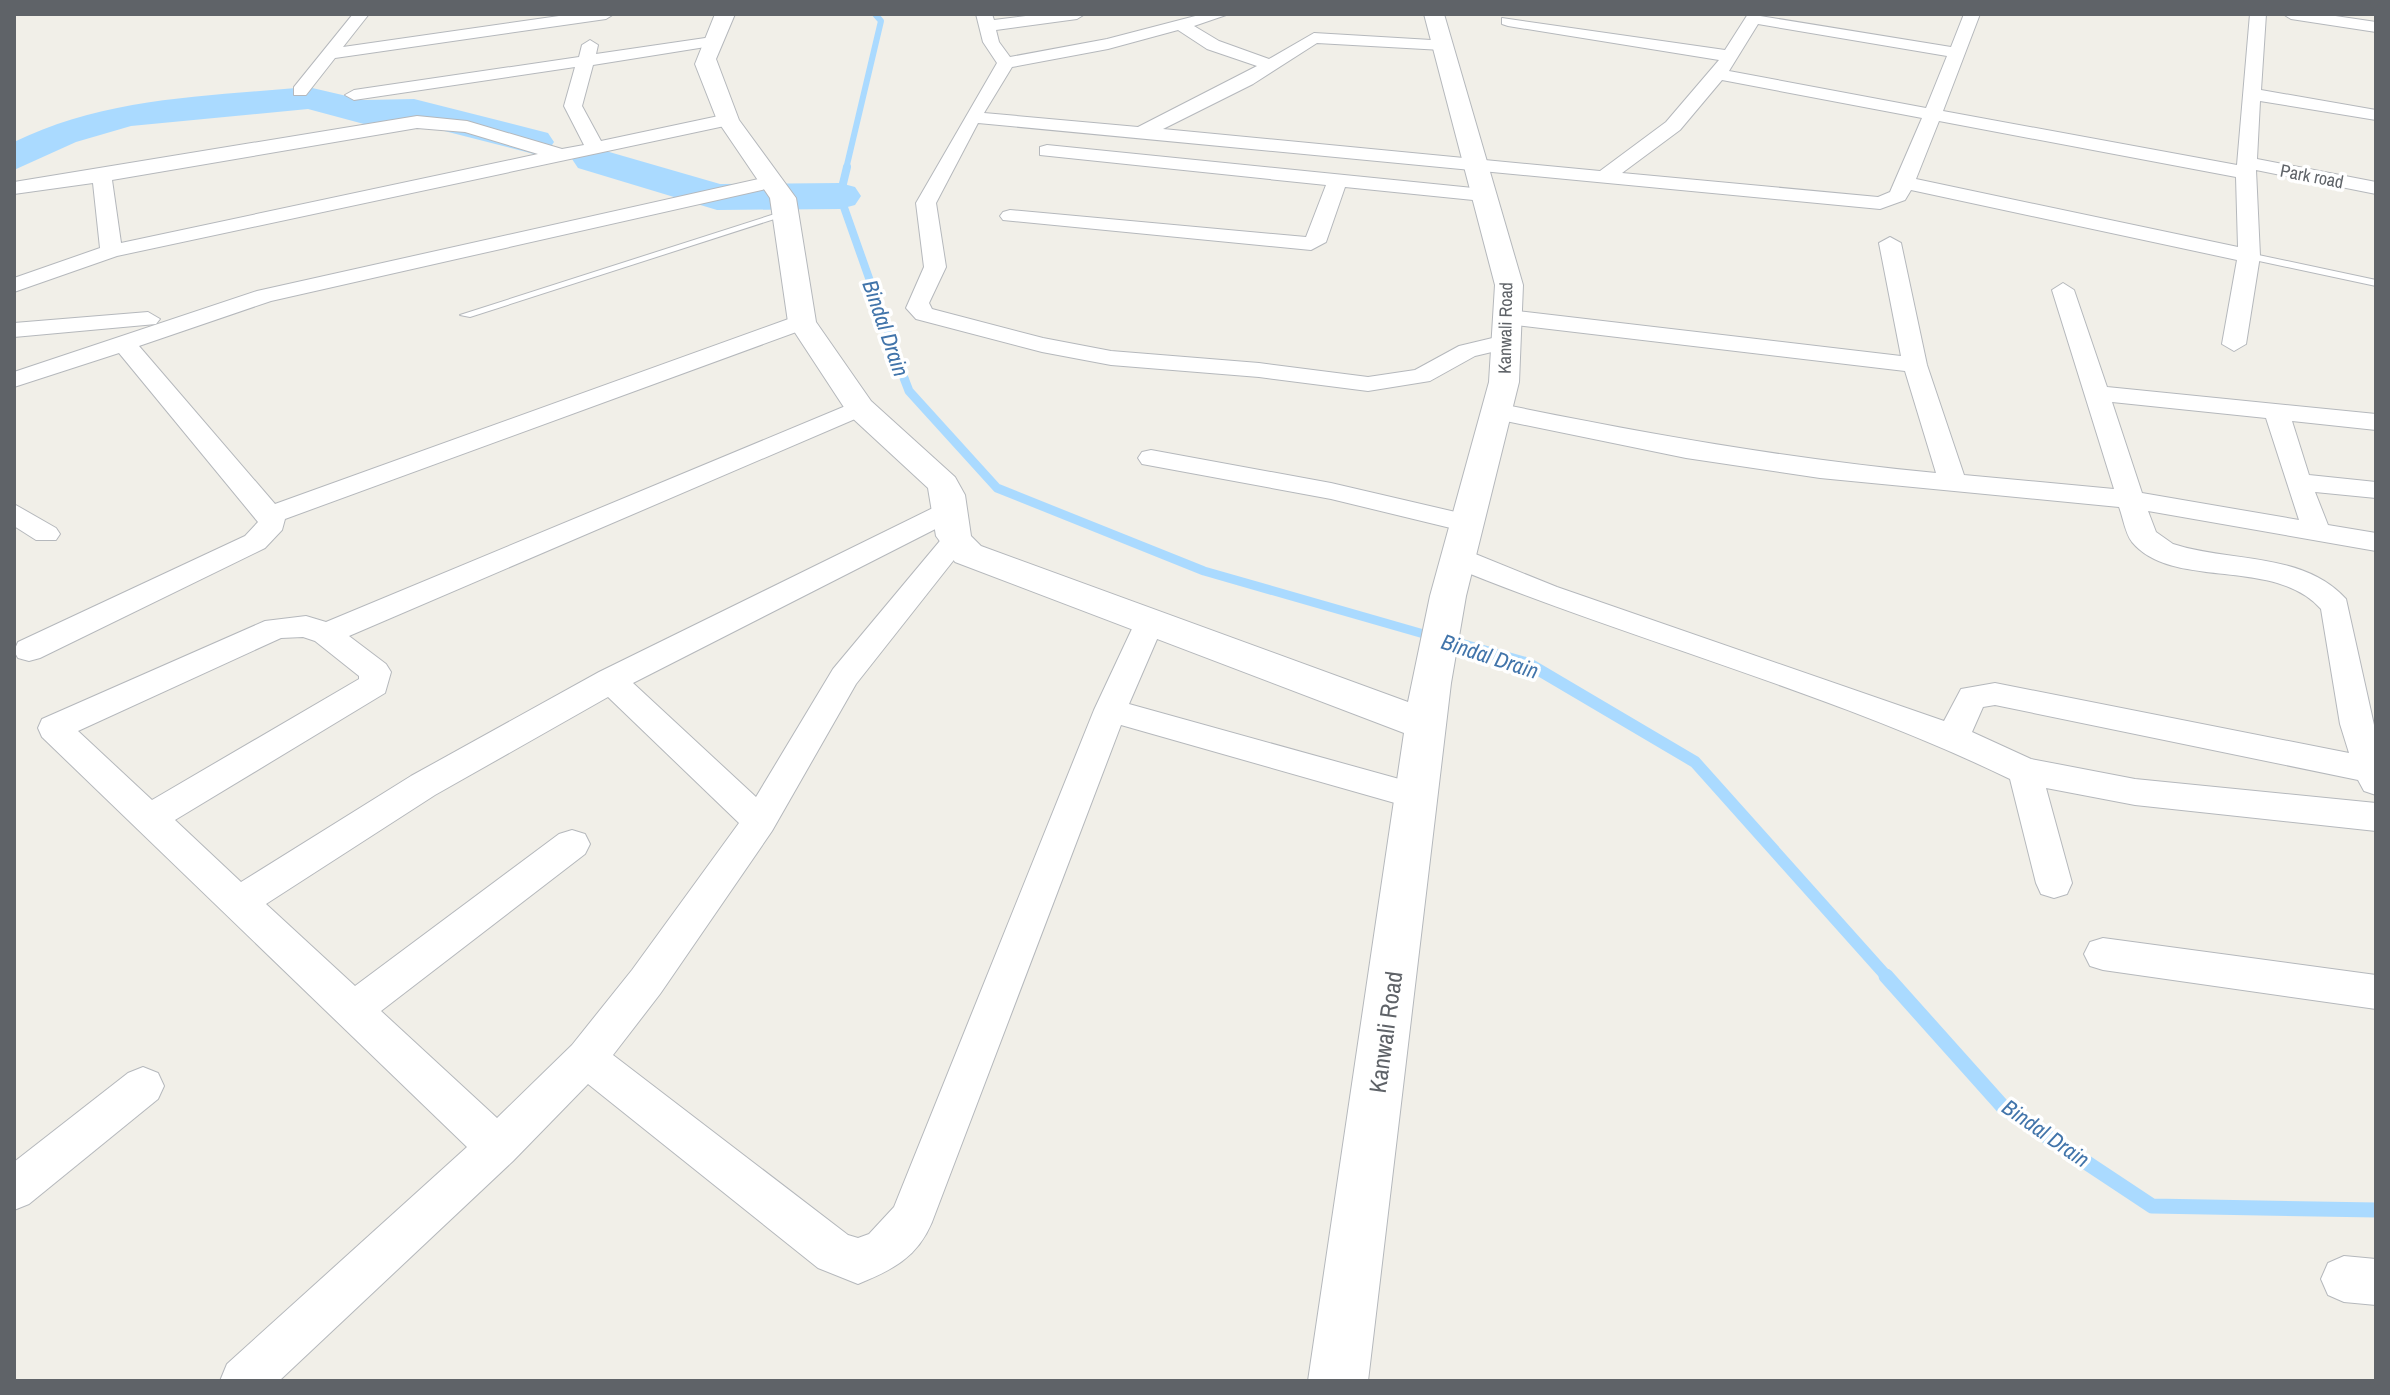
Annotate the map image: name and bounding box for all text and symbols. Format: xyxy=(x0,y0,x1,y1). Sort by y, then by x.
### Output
street label: Park road xyxy=(2278,158,2346,194)
water label: Bindal Drain xyxy=(855,276,917,380)
street label: Kanwali Road xyxy=(1492,282,1518,374)
water label: Bindal Drain xyxy=(1438,626,1542,686)
street label: Kanwali Road xyxy=(1361,969,1409,1095)
water label: Bindal Drain xyxy=(1996,1092,2096,1174)

